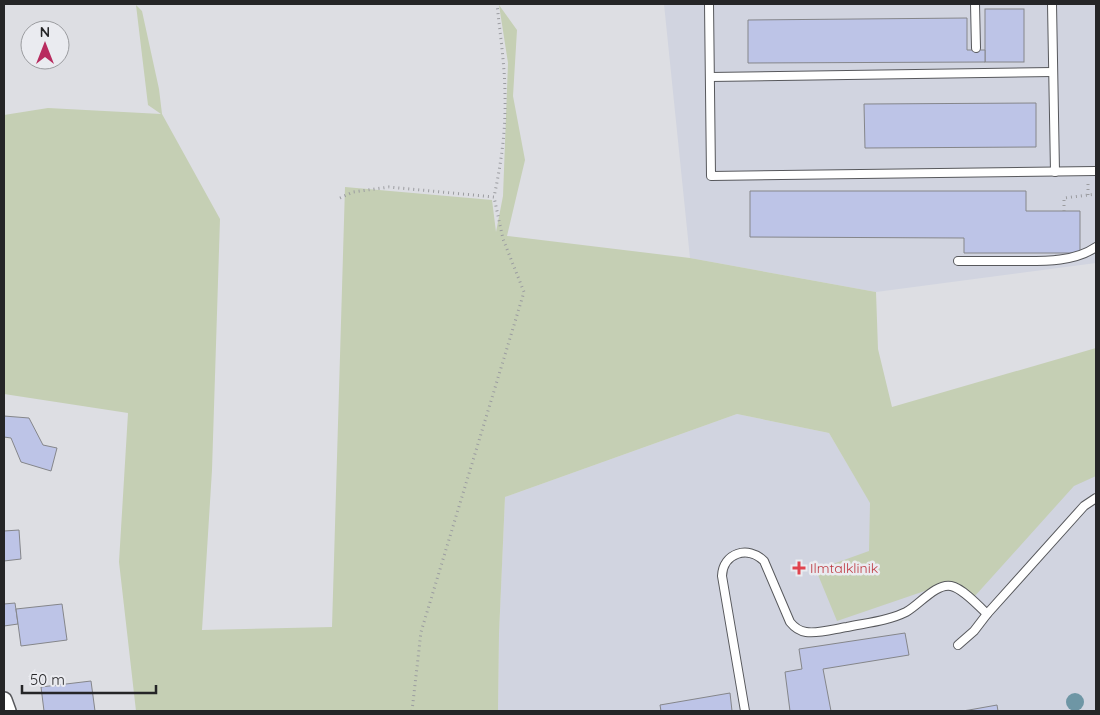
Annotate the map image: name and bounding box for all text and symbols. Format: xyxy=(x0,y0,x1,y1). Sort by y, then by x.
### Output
north arrow xyxy=(20,20,70,70)
text: N xyxy=(40,23,50,41)
place label: Ilmtalklinik xyxy=(810,559,878,577)
marker: Ilmtalklinik xyxy=(792,561,806,575)
scale bar xyxy=(22,662,156,694)
text: 50 m xyxy=(30,670,65,689)

